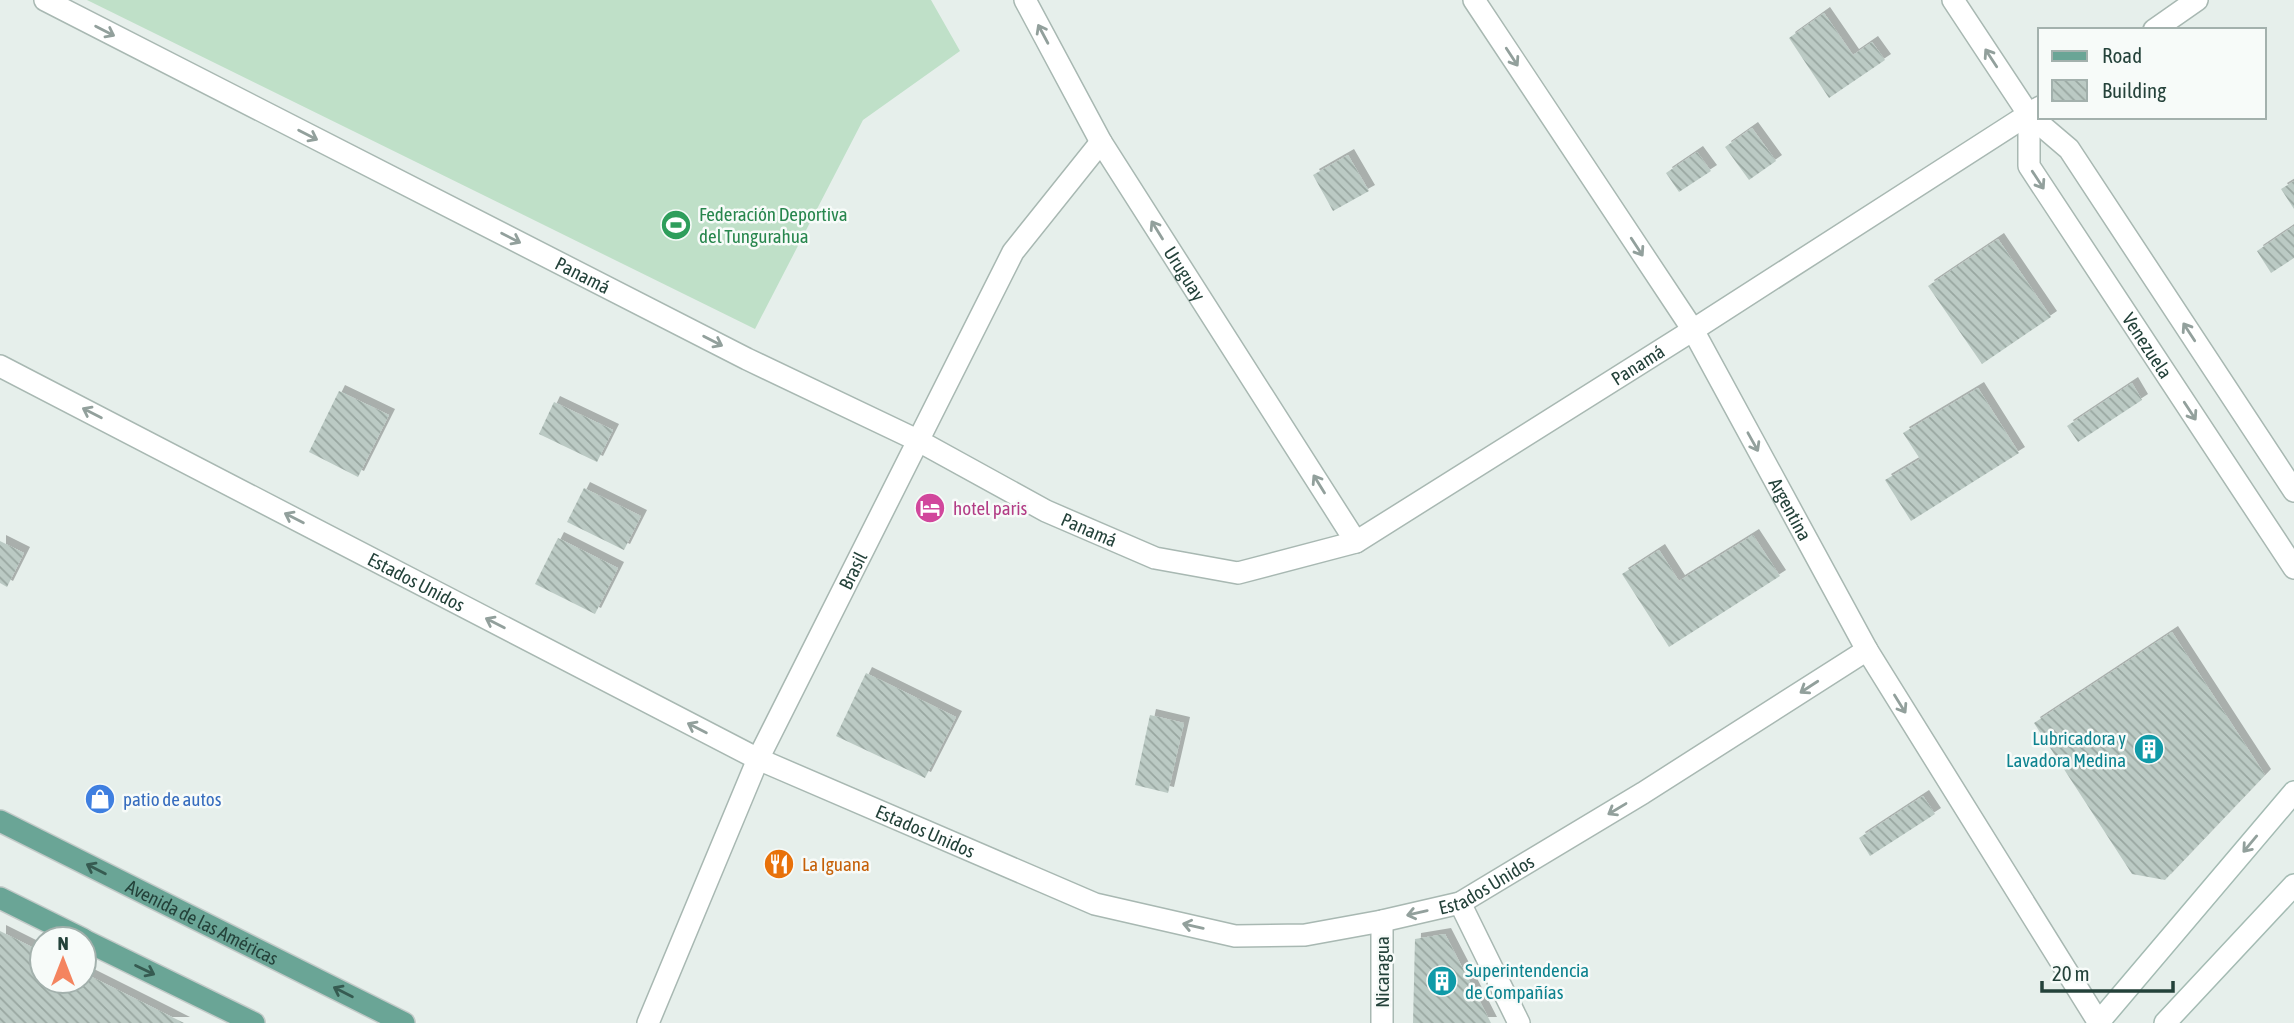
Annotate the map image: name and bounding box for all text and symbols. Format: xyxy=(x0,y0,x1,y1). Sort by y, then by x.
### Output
one-way arrow xyxy=(1036,24,1050,44)
one-way arrow xyxy=(94,25,115,38)
legend xyxy=(2038,28,2266,119)
text: Road xyxy=(2102,43,2142,67)
one-way arrow xyxy=(1504,47,1519,66)
one-way arrow xyxy=(1984,49,1999,68)
text: Building xyxy=(2102,78,2166,102)
one-way arrow xyxy=(297,128,318,142)
one-way arrow xyxy=(2031,170,2045,190)
place label: Federación Deportiva del Tungurahua xyxy=(699,203,848,247)
sports icon: Federación Deportiva del Tungurahua xyxy=(659,208,693,242)
one-way arrow xyxy=(1150,221,1165,240)
one-way arrow xyxy=(500,231,520,245)
one-way arrow xyxy=(1630,236,1644,256)
street label: Uruguay xyxy=(1159,242,1210,305)
street label: Panamá xyxy=(552,252,614,298)
street label: Venezuela xyxy=(2118,309,2177,382)
one-way arrow xyxy=(2182,323,2197,342)
one-way arrow xyxy=(702,335,723,349)
street label: Panamá xyxy=(1607,340,1668,390)
one-way arrow xyxy=(2183,401,2198,420)
one-way arrow xyxy=(82,406,103,420)
one-way arrow xyxy=(1747,431,1760,452)
street label: Argentina xyxy=(1765,474,1816,544)
one-way arrow xyxy=(1311,475,1326,494)
hotel icon: hotel paris xyxy=(913,491,947,525)
place label: hotel paris xyxy=(953,497,1028,519)
street label: Panamá xyxy=(1058,508,1120,551)
one-way arrow xyxy=(284,511,304,525)
street label: Estados Unidos xyxy=(364,548,469,616)
street label: Brasil xyxy=(834,548,871,593)
one-way arrow xyxy=(486,616,506,630)
one-way arrow xyxy=(1800,679,1819,694)
one-way arrow xyxy=(1894,694,1908,714)
one-way arrow xyxy=(687,721,708,734)
place label: Lubricadora y Lavadora Medina xyxy=(2006,727,2126,771)
building icon: Lubricadora y Lavadora Medina xyxy=(2132,732,2166,766)
shop icon: patio de autos xyxy=(83,782,117,816)
place label: patio de autos xyxy=(123,788,222,810)
street label: Estados Unidos xyxy=(872,800,979,862)
one-way arrow xyxy=(1607,802,1627,816)
one-way arrow xyxy=(2242,835,2258,853)
restaurant icon: La Iguana xyxy=(762,847,796,881)
street label: Estados Unidos xyxy=(1436,850,1538,919)
place label: La Iguana xyxy=(802,853,870,875)
one-way arrow xyxy=(86,861,107,875)
street label: Avenida de las Américas xyxy=(122,875,282,969)
one-way arrow xyxy=(1406,907,1429,921)
one-way arrow xyxy=(1182,919,1205,933)
north arrow xyxy=(28,925,98,995)
text: N xyxy=(57,932,69,954)
street label: Nicaragua xyxy=(1371,936,1393,1008)
scale bar xyxy=(2042,950,2173,994)
place label: Superintendencia de Compañías xyxy=(1465,959,1589,1003)
text: 20 m xyxy=(2052,961,2090,985)
one-way arrow xyxy=(134,963,155,977)
building icon: Superintendencia de Compañías xyxy=(1425,964,1459,998)
one-way arrow xyxy=(333,985,354,999)

